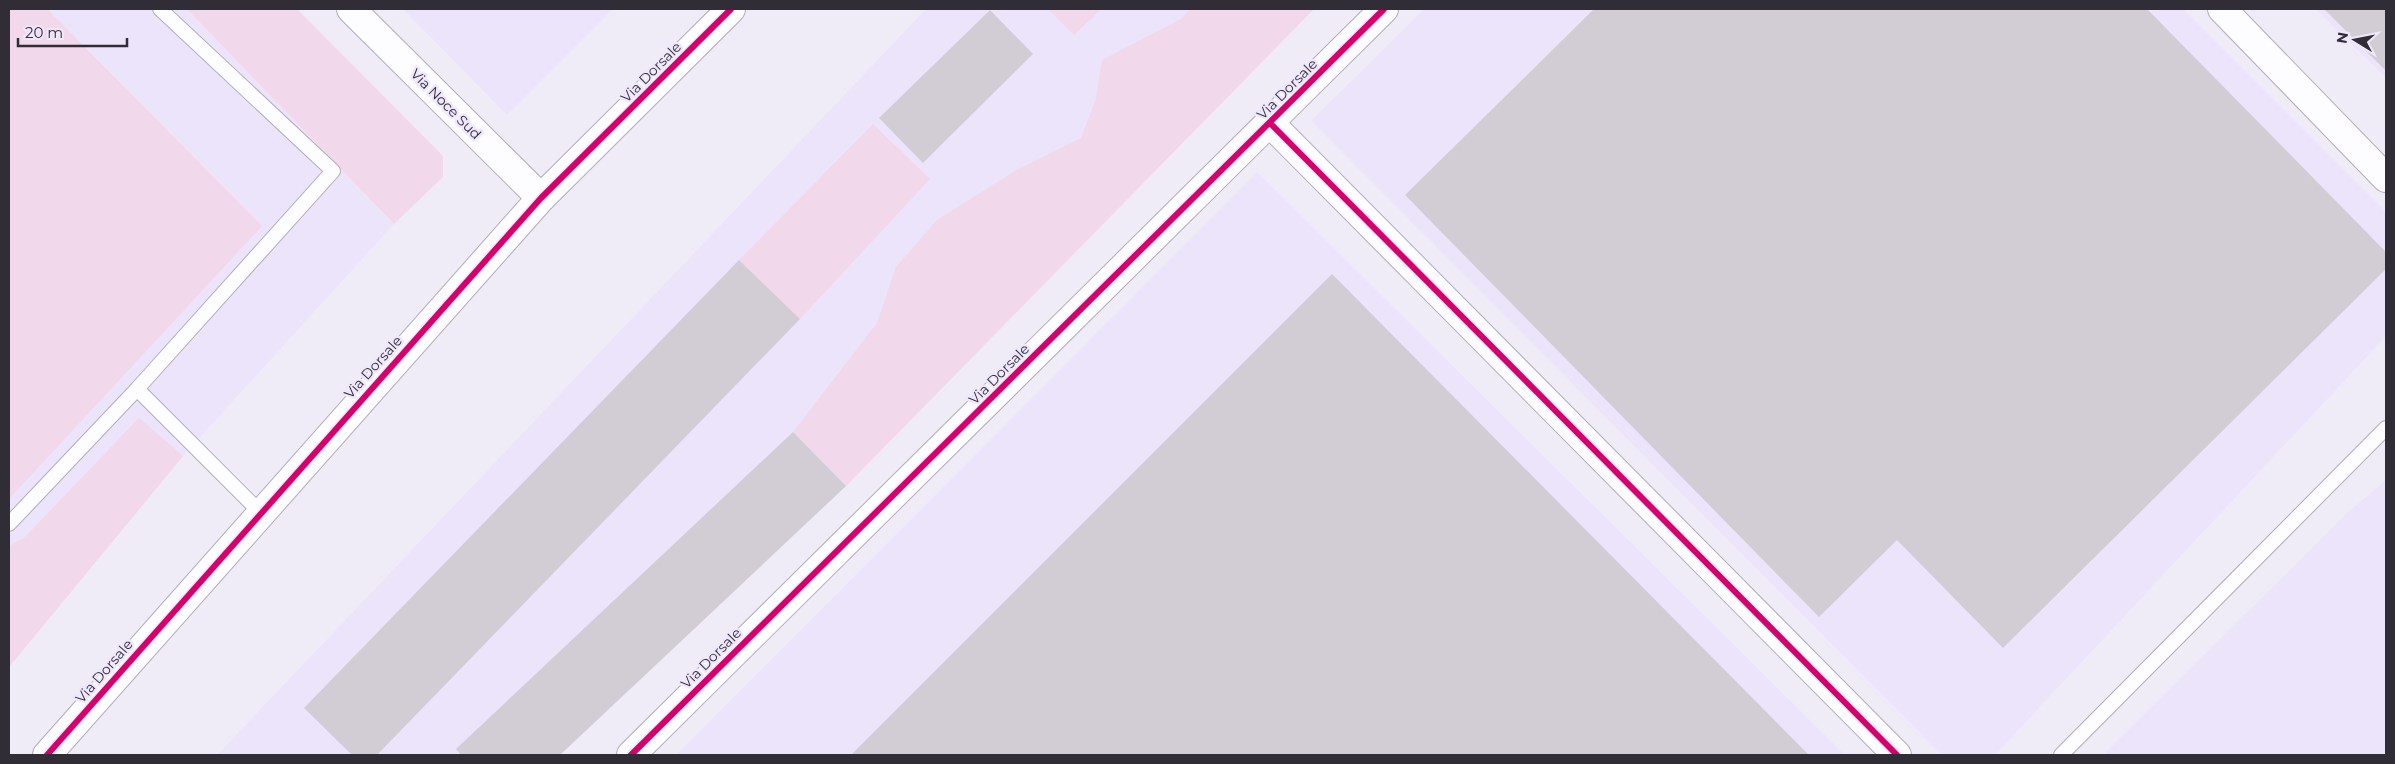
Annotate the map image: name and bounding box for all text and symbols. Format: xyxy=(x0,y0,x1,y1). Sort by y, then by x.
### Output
scale bar xyxy=(18,15,126,47)
north arrow xyxy=(2330,15,2380,65)
text: 20 m xyxy=(25,23,63,42)
text: N xyxy=(2332,31,2352,45)
street label: Via Dorsale xyxy=(617,38,685,106)
street label: Via Dorsale xyxy=(1253,55,1321,123)
street label: Via Noce Sud xyxy=(407,65,485,143)
street label: Via Dorsale xyxy=(340,332,406,402)
street label: Via Dorsale xyxy=(965,340,1033,408)
street label: Via Dorsale xyxy=(677,624,745,692)
street label: Via Dorsale xyxy=(71,635,137,707)

